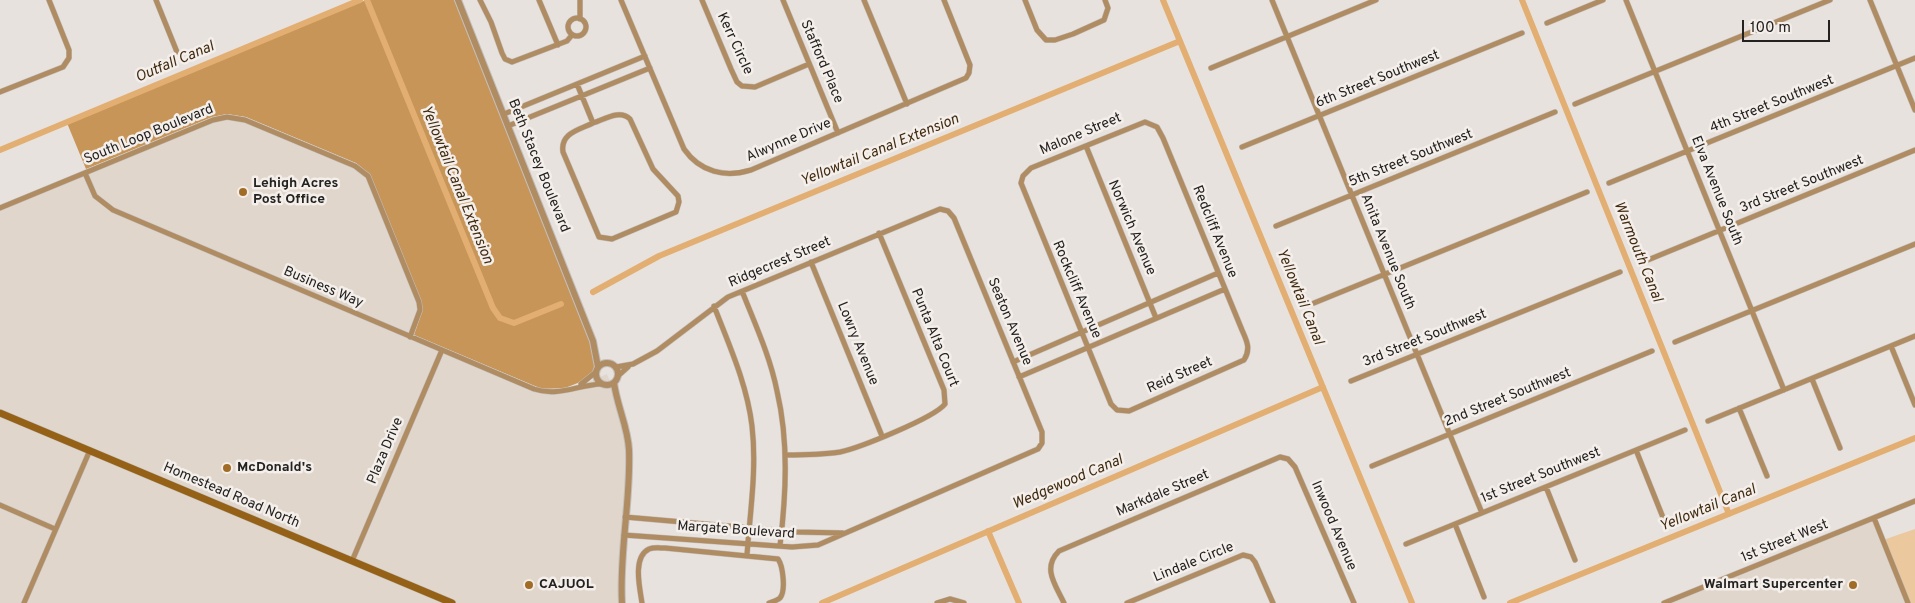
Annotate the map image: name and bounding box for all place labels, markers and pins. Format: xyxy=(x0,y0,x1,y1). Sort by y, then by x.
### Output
place label: Lehigh Acres Post Office xyxy=(253,176,338,208)
marker: Lehigh Acres Post Office xyxy=(237,186,249,198)
place label: McDonald's xyxy=(237,460,312,476)
marker: McDonald's xyxy=(221,462,233,474)
place label: CAJUOL xyxy=(539,577,594,593)
place label: Walmart Supercenter xyxy=(1704,577,1843,593)
marker: CAJUOL xyxy=(523,579,535,591)
marker: Walmart Supercenter xyxy=(1847,579,1859,591)

